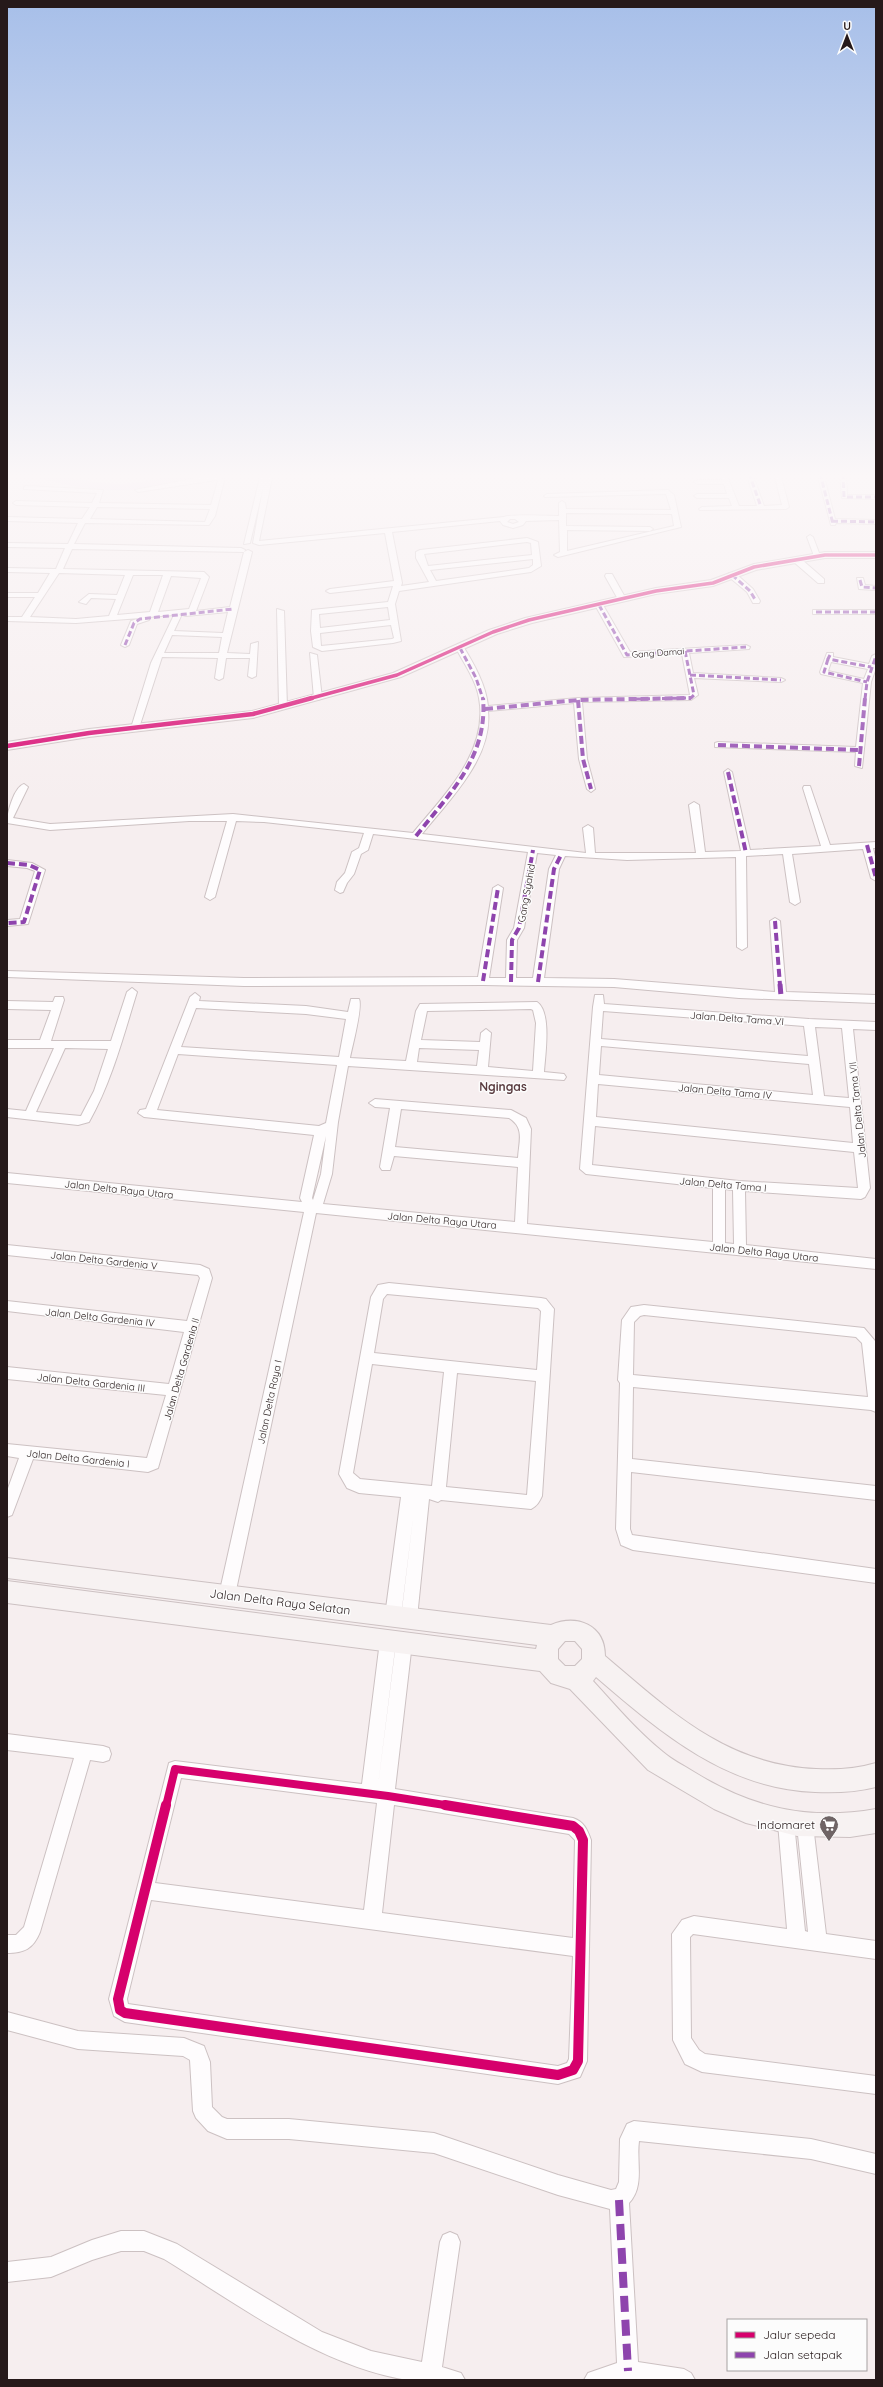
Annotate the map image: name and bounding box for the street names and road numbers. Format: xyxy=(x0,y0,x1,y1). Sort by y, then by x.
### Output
street label: Gang Damai xyxy=(631,645,685,660)
street label: Gang Syahid xyxy=(515,863,538,923)
street label: Jalan Delta Tama VI xyxy=(690,1009,784,1028)
street label: Jalan Delta Tama VII xyxy=(846,1061,869,1159)
street label: Jalan Delta Tama IV xyxy=(677,1081,773,1102)
street label: Jalan Delta Tama I xyxy=(679,1174,767,1195)
street label: Jalan Delta Raya Utara xyxy=(64,1177,174,1202)
street label: Jalan Delta Raya Utara xyxy=(387,1209,497,1232)
street label: Jalan Delta Raya Utara xyxy=(709,1240,819,1265)
street label: Jalan Delta Gardenia V xyxy=(50,1248,159,1273)
street label: Jalan Delta Gardenia IV xyxy=(44,1305,156,1330)
street label: Jalan Delta Gardenia II xyxy=(161,1316,202,1422)
street label: Jalan Delta Raya I xyxy=(254,1359,285,1445)
street label: Jalan Delta Gardenia III xyxy=(36,1370,146,1395)
street label: Jalan Delta Gardenia I xyxy=(26,1447,130,1470)
street label: Jalan Delta Raya Selatan xyxy=(209,1585,351,1618)

